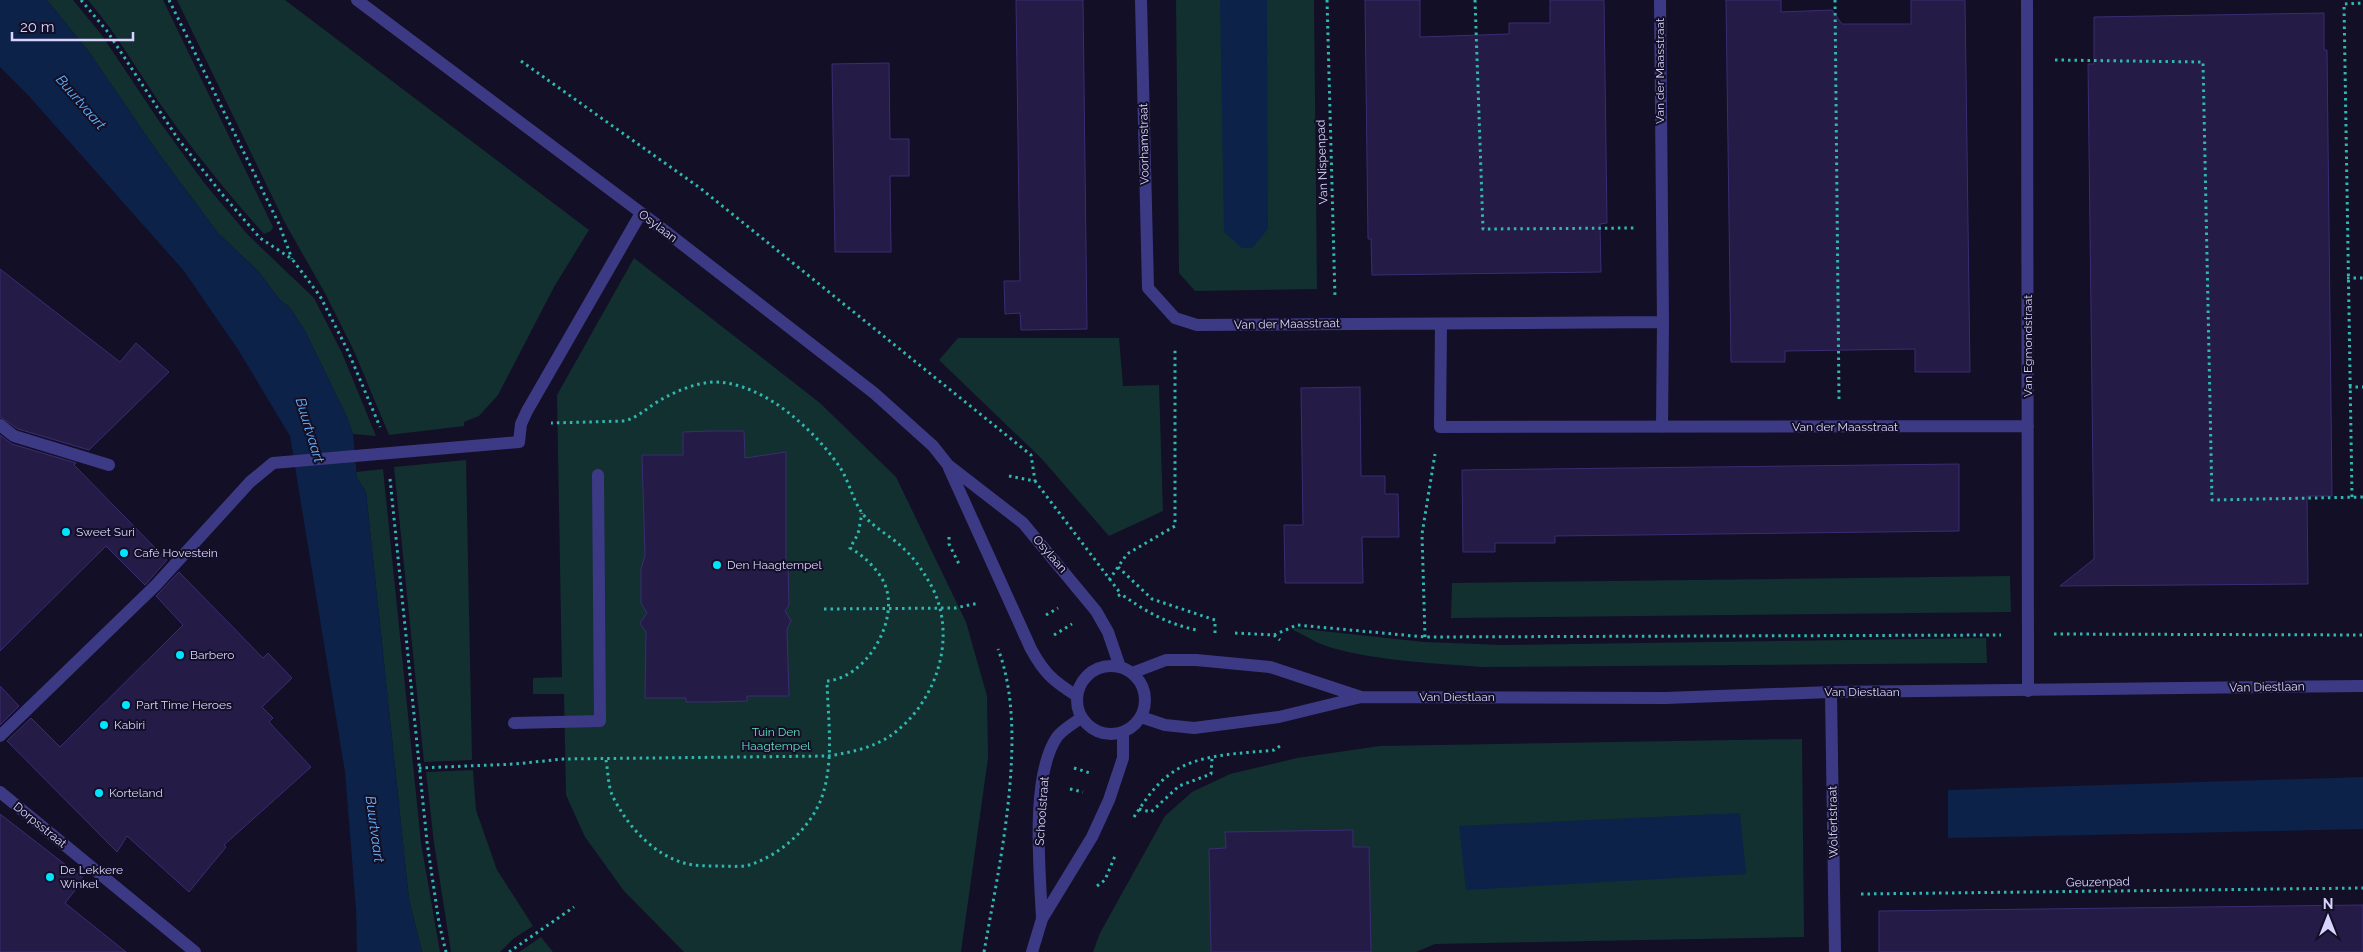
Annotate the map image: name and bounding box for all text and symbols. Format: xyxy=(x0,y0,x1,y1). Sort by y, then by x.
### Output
scale bar xyxy=(12,10,134,42)
text: 20 m xyxy=(20,18,55,36)
street label: Van der Maasstraat xyxy=(1653,18,1667,124)
water label: Buurtvaart xyxy=(53,71,109,133)
street label: Voorhamstraat xyxy=(1136,103,1152,185)
street label: Van Nispenpad xyxy=(1314,119,1330,205)
street label: Osylaan xyxy=(636,207,680,245)
street label: Van Egmondstraat xyxy=(2021,295,2035,397)
street label: Van der Maasstraat xyxy=(1234,316,1340,332)
water label: Buurtvaart xyxy=(293,396,328,465)
street label: Van der Maasstraat xyxy=(1792,420,1898,434)
place label: Sweet Suri xyxy=(76,525,135,539)
marker: Sweet Suri xyxy=(60,526,72,538)
street label: Osylaan xyxy=(1030,533,1070,575)
place label: Café Hovestein xyxy=(134,546,218,560)
marker: Café Hovestein xyxy=(118,547,130,559)
place label: Den Haagtempel xyxy=(727,558,822,572)
marker: Den Haagtempel xyxy=(711,559,723,571)
place label: Barbero xyxy=(190,648,234,662)
marker: Barbero xyxy=(174,649,186,661)
street label: Van Diestlaan xyxy=(2229,679,2305,695)
street label: Van Diestlaan xyxy=(1824,685,1900,699)
street label: Van Diestlaan xyxy=(1419,690,1495,704)
place label: Part Time Heroes xyxy=(136,698,232,712)
marker: Part Time Heroes xyxy=(120,699,132,711)
place label: Kabiri xyxy=(114,718,145,732)
marker: Kabiri xyxy=(98,719,110,731)
park label: Tuin Den Haagtempel xyxy=(742,725,811,753)
street label: Schoolstraat xyxy=(1033,776,1051,846)
place label: Korteland xyxy=(109,786,163,800)
street label: Wolfertstraat xyxy=(1825,786,1841,858)
marker: Korteland xyxy=(93,787,105,799)
water label: Buurtvaart xyxy=(362,795,388,864)
street label: Dorpsstraat xyxy=(11,799,69,851)
place label: De Lekkere Winkel xyxy=(60,863,123,891)
marker: De Lekkere Winkel xyxy=(44,871,56,883)
street label: Geuzenpad xyxy=(2066,874,2130,890)
north arrow xyxy=(2303,892,2353,942)
text: N xyxy=(2323,896,2333,912)

